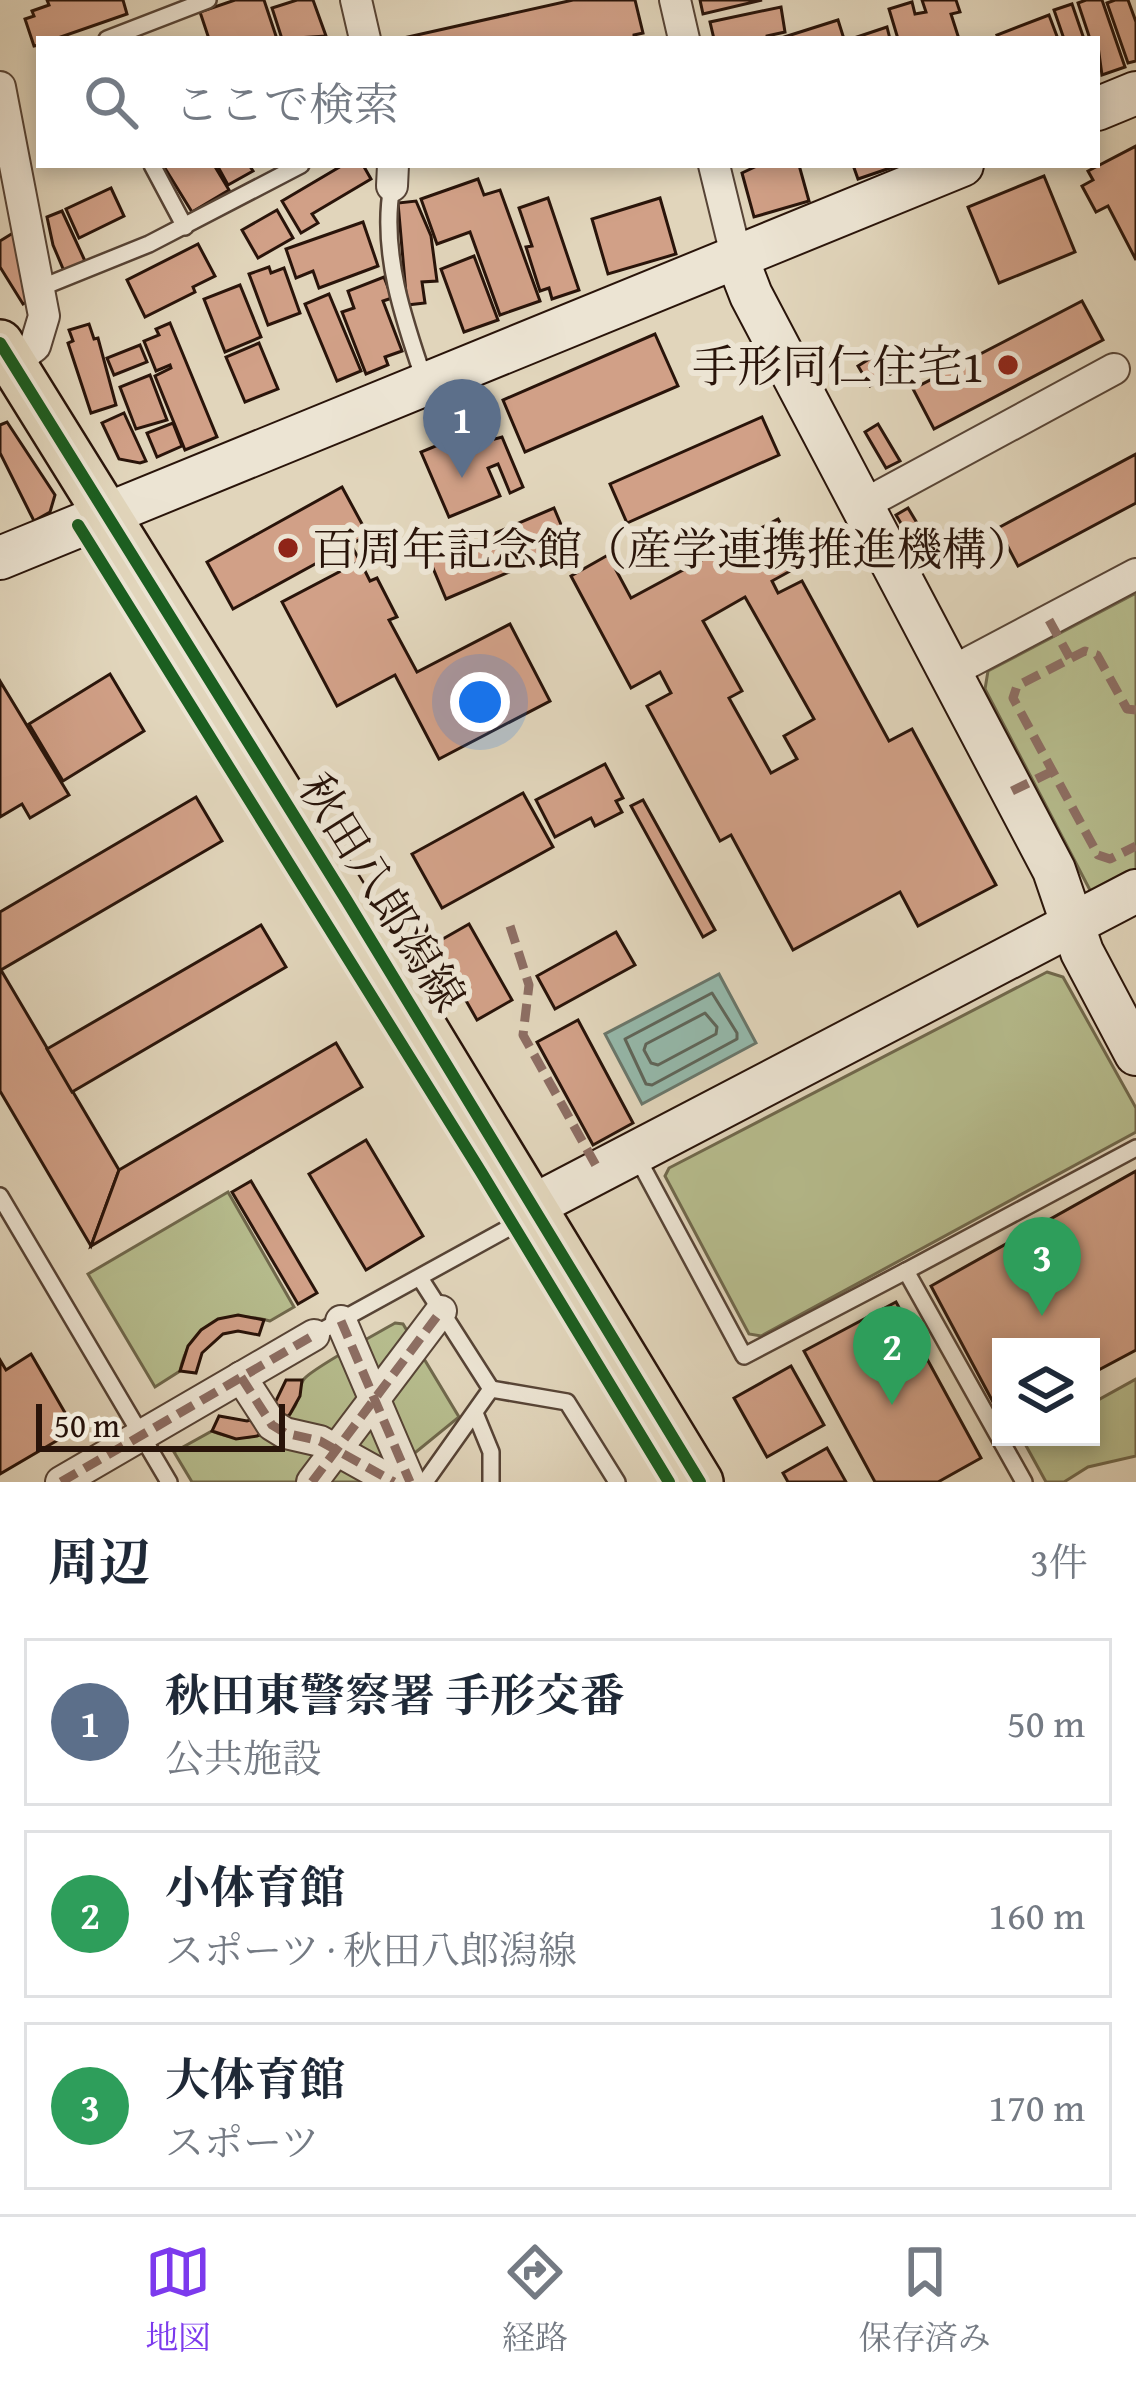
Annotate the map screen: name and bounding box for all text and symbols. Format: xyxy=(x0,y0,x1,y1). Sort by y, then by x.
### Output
search box xyxy=(36,36,1100,168)
icon: search xyxy=(78,69,144,135)
text: ここで検索 xyxy=(174,71,399,136)
place label: 手形同仁住宅1 xyxy=(692,333,984,398)
marker: 手形同仁住宅1 xyxy=(995,352,1021,378)
pin: 1 xyxy=(423,379,501,478)
place label: 百周年記念館（産学連携推進機構） xyxy=(312,516,1032,581)
marker: 百周年記念館（産学連携推進機構） xyxy=(275,535,301,561)
your location xyxy=(450,672,510,732)
street label: 秋田八郎潟線 xyxy=(284,760,482,1024)
pin: 3 xyxy=(1003,1217,1081,1316)
pin: 2 xyxy=(853,1306,931,1405)
map controls xyxy=(992,1338,1100,1446)
button: layers xyxy=(992,1338,1100,1446)
scale bar xyxy=(36,1398,285,1451)
text: 50 m xyxy=(54,1401,120,1449)
text: 周辺 xyxy=(48,1524,150,1599)
text: 3件 xyxy=(1030,1533,1088,1590)
text: 秋田東警察署 手形交番 xyxy=(165,1662,625,1727)
text: 1 xyxy=(80,1694,100,1751)
text: 50 m xyxy=(1007,1694,1085,1751)
text: 公共施設 xyxy=(165,1729,321,1786)
text: 小体育館 xyxy=(165,1854,345,1919)
text: 2 xyxy=(80,1886,100,1943)
text: 160 m xyxy=(988,1886,1085,1943)
text: スポーツ · 秋田八郎潟線 xyxy=(165,1921,577,1978)
text: 大体育館 xyxy=(165,2046,345,2111)
text: 3 xyxy=(80,2078,100,2135)
text: 170 m xyxy=(988,2078,1085,2135)
text: スポーツ xyxy=(165,2113,319,2170)
tab: 地図 xyxy=(145,2239,211,2361)
tab: 経路 xyxy=(502,2239,568,2361)
tab: 保存済み xyxy=(859,2239,991,2361)

